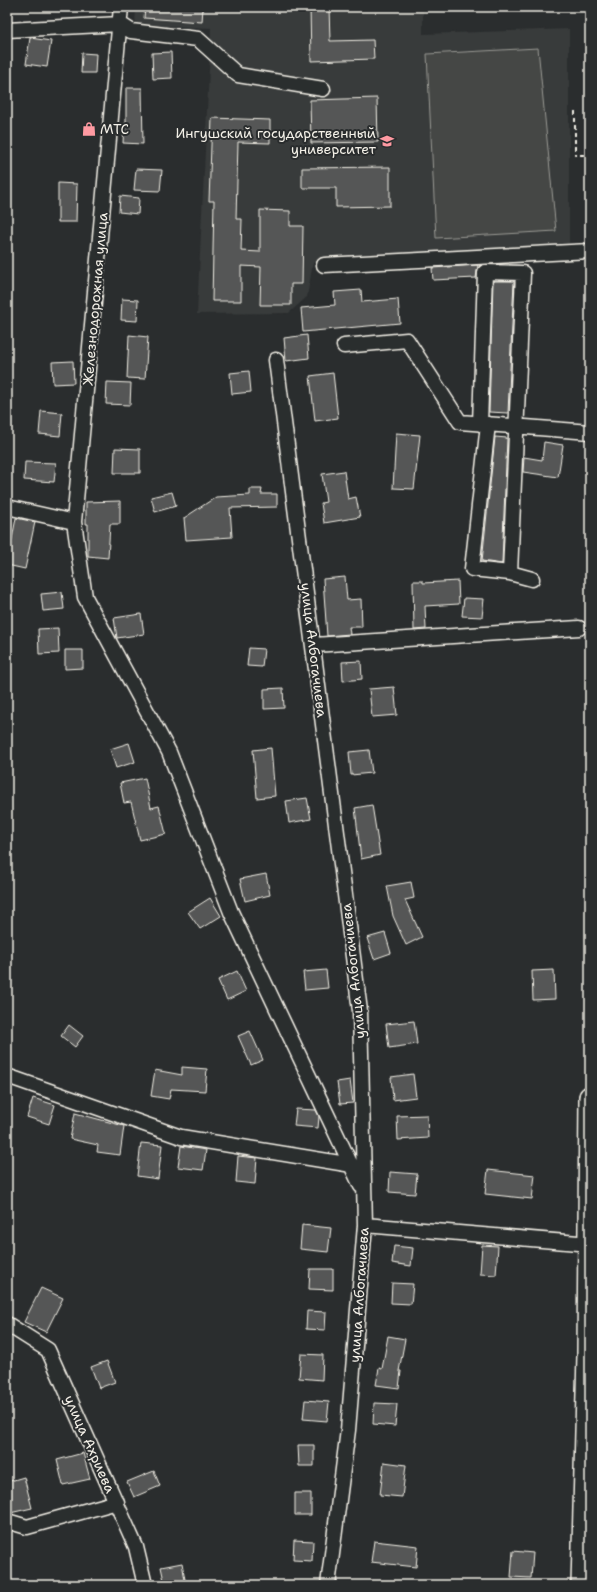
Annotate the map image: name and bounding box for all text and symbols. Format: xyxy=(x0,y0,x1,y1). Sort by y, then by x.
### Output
place label: МТС xyxy=(100,120,129,138)
shop icon: МТС xyxy=(81,121,97,137)
place label: Ингушский государственный университет xyxy=(175,124,377,158)
school or university icon: Ингушский государственный университет xyxy=(379,133,395,149)
street label: Железнодорожная улица xyxy=(78,211,112,386)
street label: улица Албогачиева xyxy=(297,582,331,719)
street label: улица Албогачиева xyxy=(337,902,369,1039)
street label: улица Албогачиева xyxy=(345,1226,373,1363)
street label: улица Ахриева xyxy=(60,1392,120,1496)

